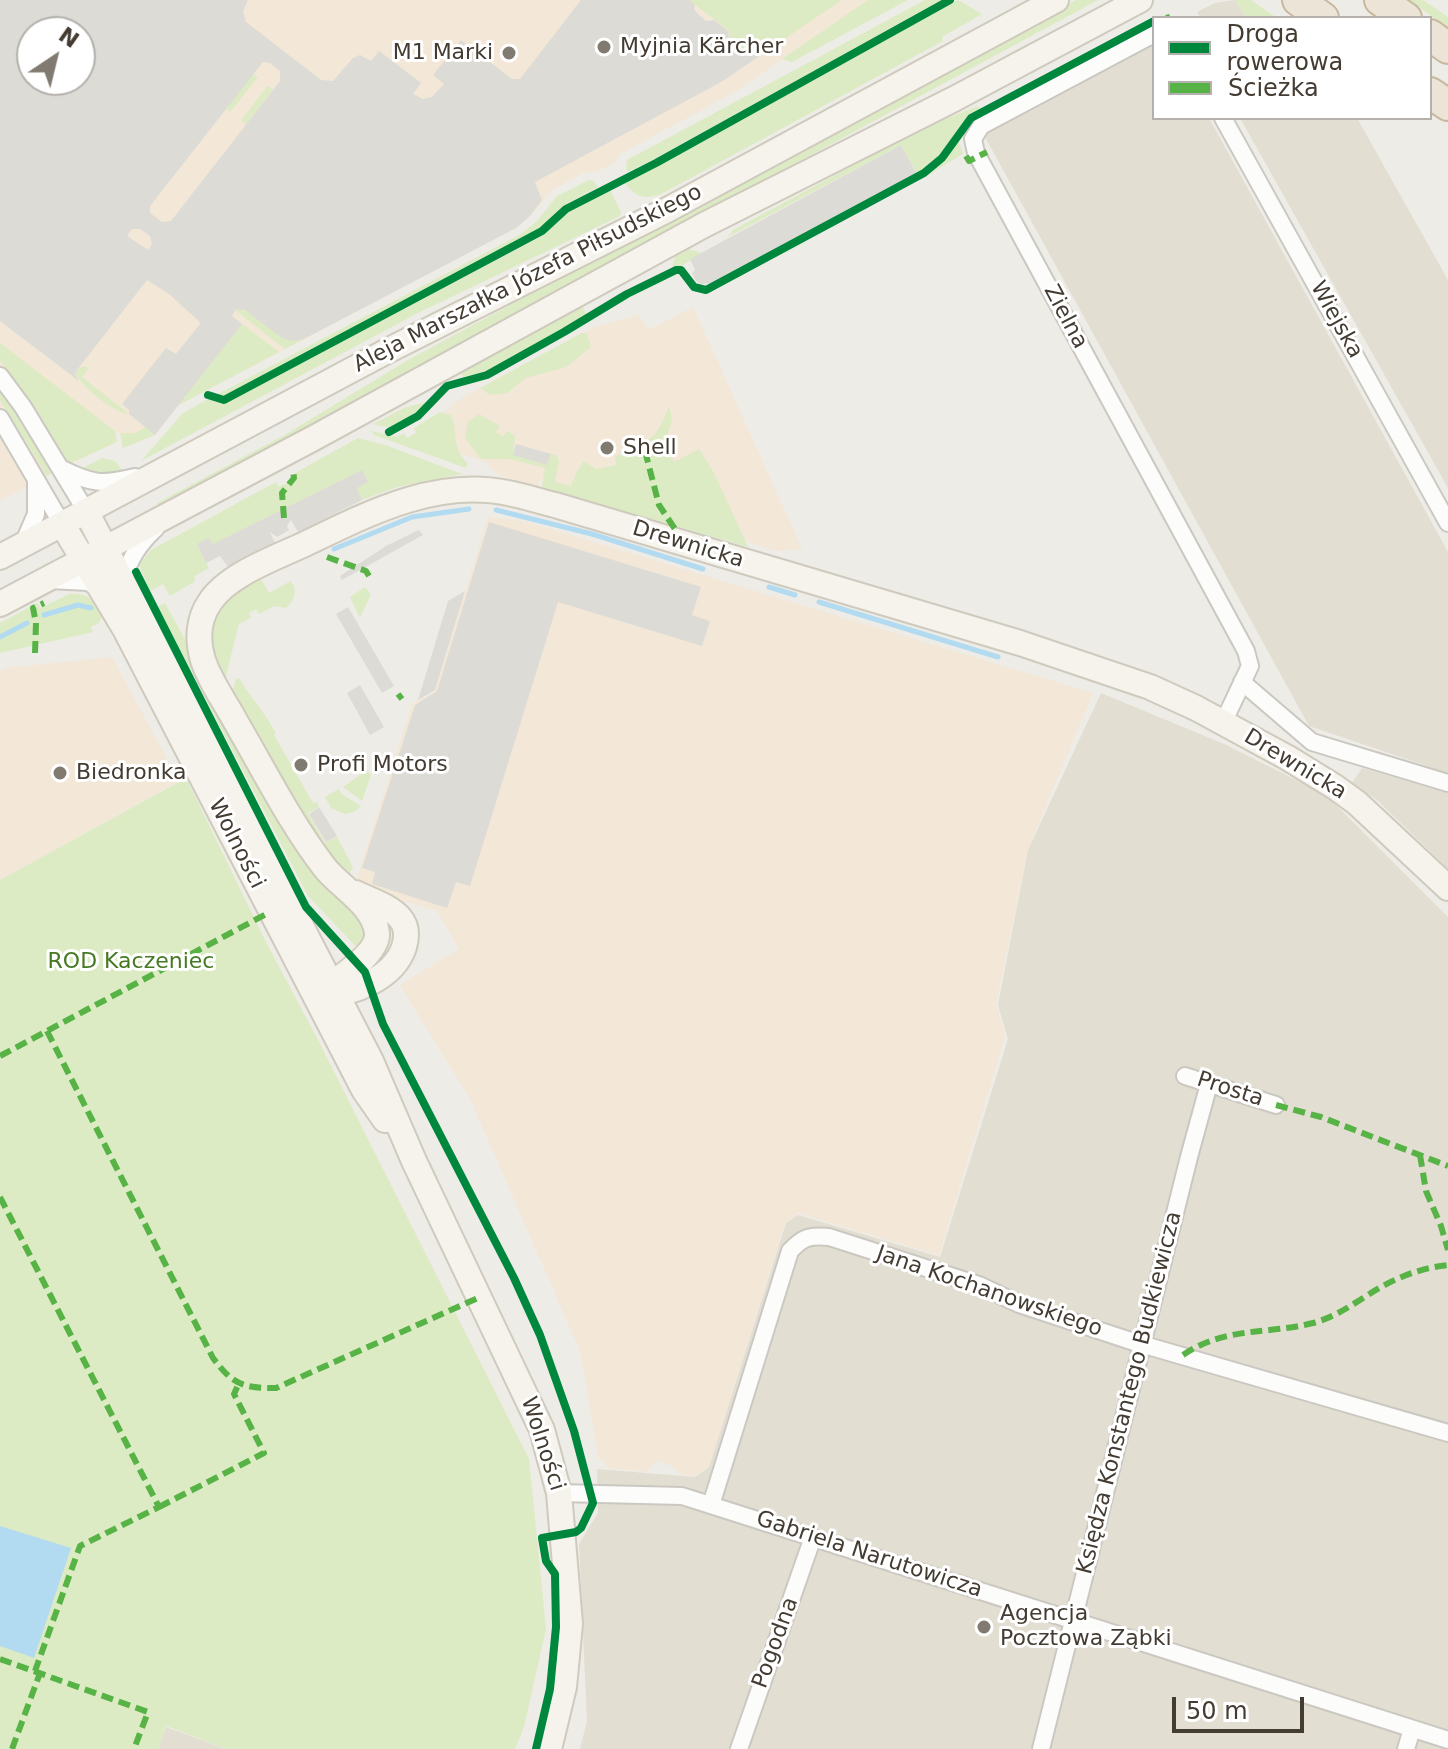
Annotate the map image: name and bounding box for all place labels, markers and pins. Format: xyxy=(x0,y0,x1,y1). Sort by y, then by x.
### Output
place label: Myjnia Kärcher xyxy=(620,34,783,60)
marker: Myjnia Kärcher xyxy=(595,38,613,56)
place label: M1 Marki xyxy=(393,40,493,66)
marker: M1 Marki xyxy=(500,44,518,62)
place label: Shell xyxy=(623,435,677,461)
marker: Shell xyxy=(598,439,616,457)
place label: Profi Motors xyxy=(317,752,448,778)
marker: Profi Motors xyxy=(292,756,310,774)
place label: Biedronka xyxy=(76,760,187,786)
marker: Biedronka xyxy=(51,764,69,782)
place label: Agencja Pocztowa Ząbki xyxy=(1000,1601,1172,1652)
marker: Agencja Pocztowa Ząbki xyxy=(975,1618,993,1636)

